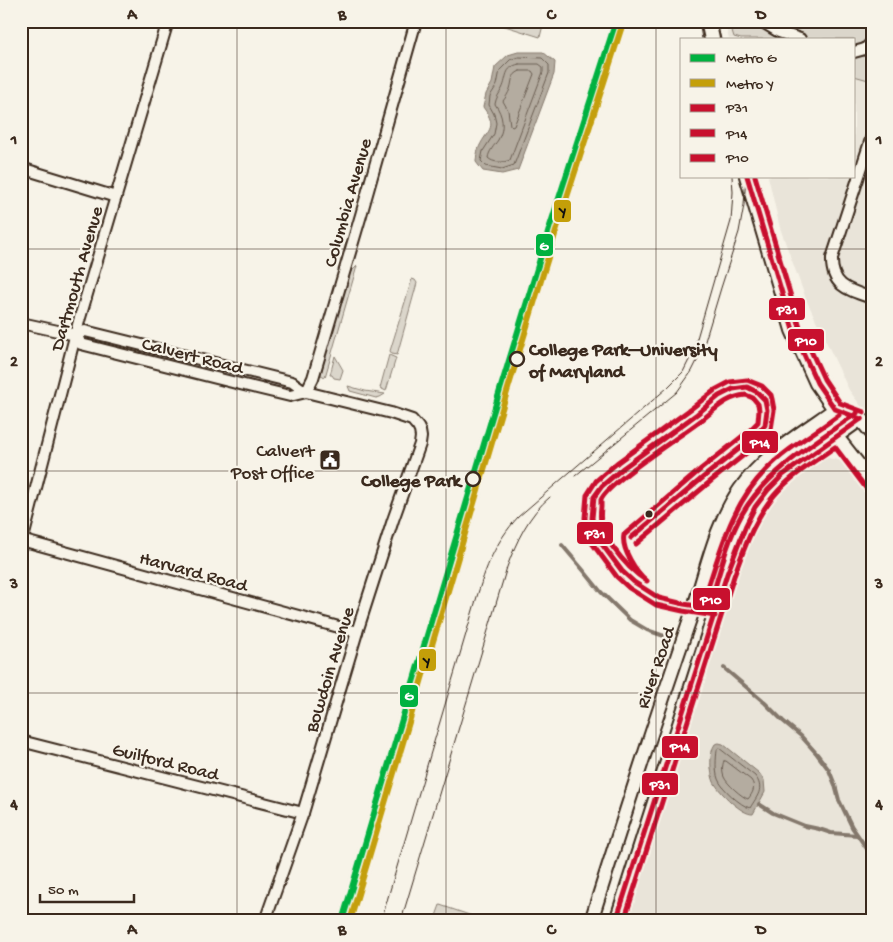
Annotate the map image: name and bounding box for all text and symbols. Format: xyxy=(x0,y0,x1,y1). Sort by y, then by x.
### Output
text: A xyxy=(126,7,138,26)
text: B xyxy=(337,7,347,26)
text: C xyxy=(546,7,557,26)
text: D xyxy=(754,7,767,26)
legend xyxy=(680,38,856,178)
text: Metro G xyxy=(726,50,777,68)
text: Metro Y xyxy=(726,76,774,94)
text: P31 xyxy=(725,100,748,118)
text: P14 xyxy=(725,126,747,144)
text: 1 xyxy=(10,132,17,151)
text: 1 xyxy=(875,132,882,151)
street label: Columbia Avenue xyxy=(320,136,379,270)
text: P10 xyxy=(725,150,749,168)
line badge: Y xyxy=(553,199,572,223)
street label: Dartmouth Avenue xyxy=(46,204,110,356)
text: Y xyxy=(558,204,567,221)
line badge: G xyxy=(535,233,554,257)
text: G xyxy=(540,239,550,256)
line badge: P31 xyxy=(768,297,806,321)
text: P31 xyxy=(776,303,798,320)
line badge: P10 xyxy=(787,328,825,352)
street label: Calvert Road xyxy=(139,334,247,382)
text: P10 xyxy=(794,334,817,351)
place label: College Park–University of Maryland xyxy=(528,340,718,385)
marker: College Park–University of Maryland xyxy=(509,351,525,367)
text: 2 xyxy=(10,354,18,373)
text: 2 xyxy=(875,354,883,373)
line badge: P14 xyxy=(741,430,779,454)
text: P14 xyxy=(749,436,770,453)
place label: Calvert Post Office xyxy=(230,441,316,486)
public building icon: Calvert Post Office xyxy=(318,448,342,472)
place label: College Park xyxy=(360,471,464,494)
marker: College Park xyxy=(465,471,481,487)
unlabelled marker xyxy=(644,509,654,519)
line badge: P31 xyxy=(576,521,614,545)
text: P31 xyxy=(584,527,606,544)
street label: Harvard Road xyxy=(137,548,251,599)
text: 3 xyxy=(9,576,18,595)
text: 3 xyxy=(874,576,883,595)
line badge: P10 xyxy=(692,587,731,611)
text: P10 xyxy=(699,593,722,610)
street label: Bowdoin Avenue xyxy=(301,604,361,737)
street label: River Road xyxy=(633,622,683,712)
line badge: Y xyxy=(418,648,437,672)
text: Y xyxy=(422,654,431,671)
line badge: G xyxy=(399,684,419,708)
text: G xyxy=(405,689,415,706)
line badge: P14 xyxy=(661,735,699,759)
street label: Guilford Road xyxy=(110,739,222,788)
text: P14 xyxy=(669,740,690,757)
line badge: P31 xyxy=(641,772,679,796)
text: P31 xyxy=(649,778,671,795)
text: 4 xyxy=(9,797,18,816)
text: 4 xyxy=(874,797,883,816)
scale bar xyxy=(40,872,134,904)
text: 50 m xyxy=(48,882,79,900)
text: A xyxy=(126,922,138,941)
text: B xyxy=(337,922,347,941)
text: C xyxy=(546,922,557,941)
text: D xyxy=(754,922,767,941)

